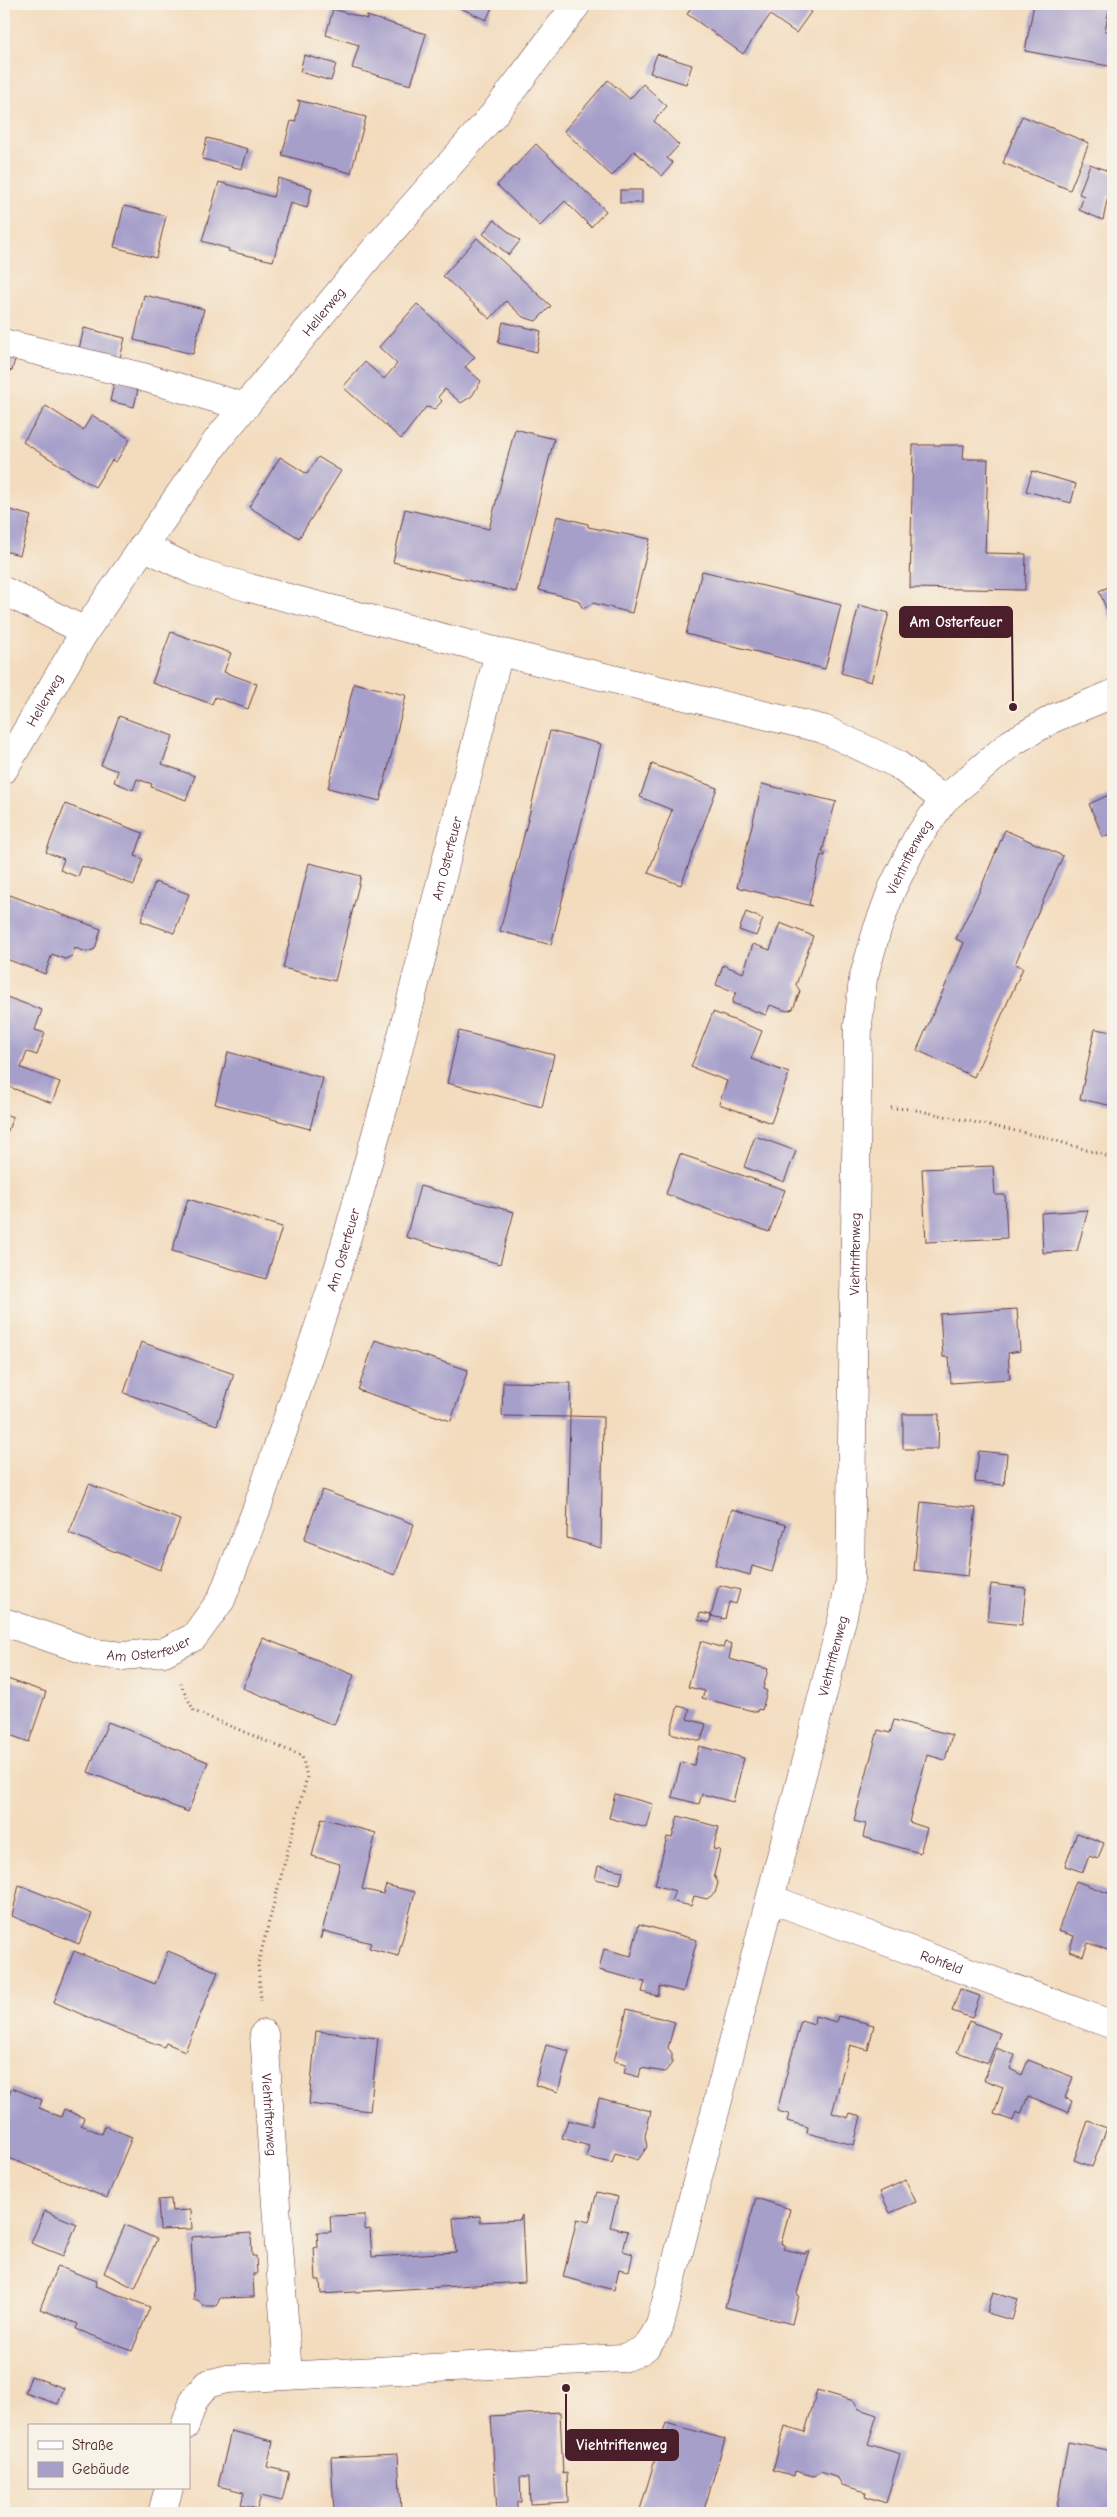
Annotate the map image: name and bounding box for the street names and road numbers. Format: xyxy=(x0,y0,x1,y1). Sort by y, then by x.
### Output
street label: Hellerweg xyxy=(299,284,349,340)
street label: Hellerweg xyxy=(23,671,67,730)
street label: Am Osterfeuer xyxy=(428,814,466,902)
street label: Viehtriftenweg xyxy=(883,817,937,897)
street label: Am Osterfeuer xyxy=(323,1206,364,1294)
street label: Viehtriftenweg xyxy=(846,1212,864,1296)
street label: Viehtriftenweg xyxy=(815,1614,852,1698)
street label: Am Osterfeuer xyxy=(106,1632,194,1665)
street label: Rohfeld xyxy=(918,1947,965,1978)
street label: Viehtriftenweg xyxy=(258,2073,281,2157)

